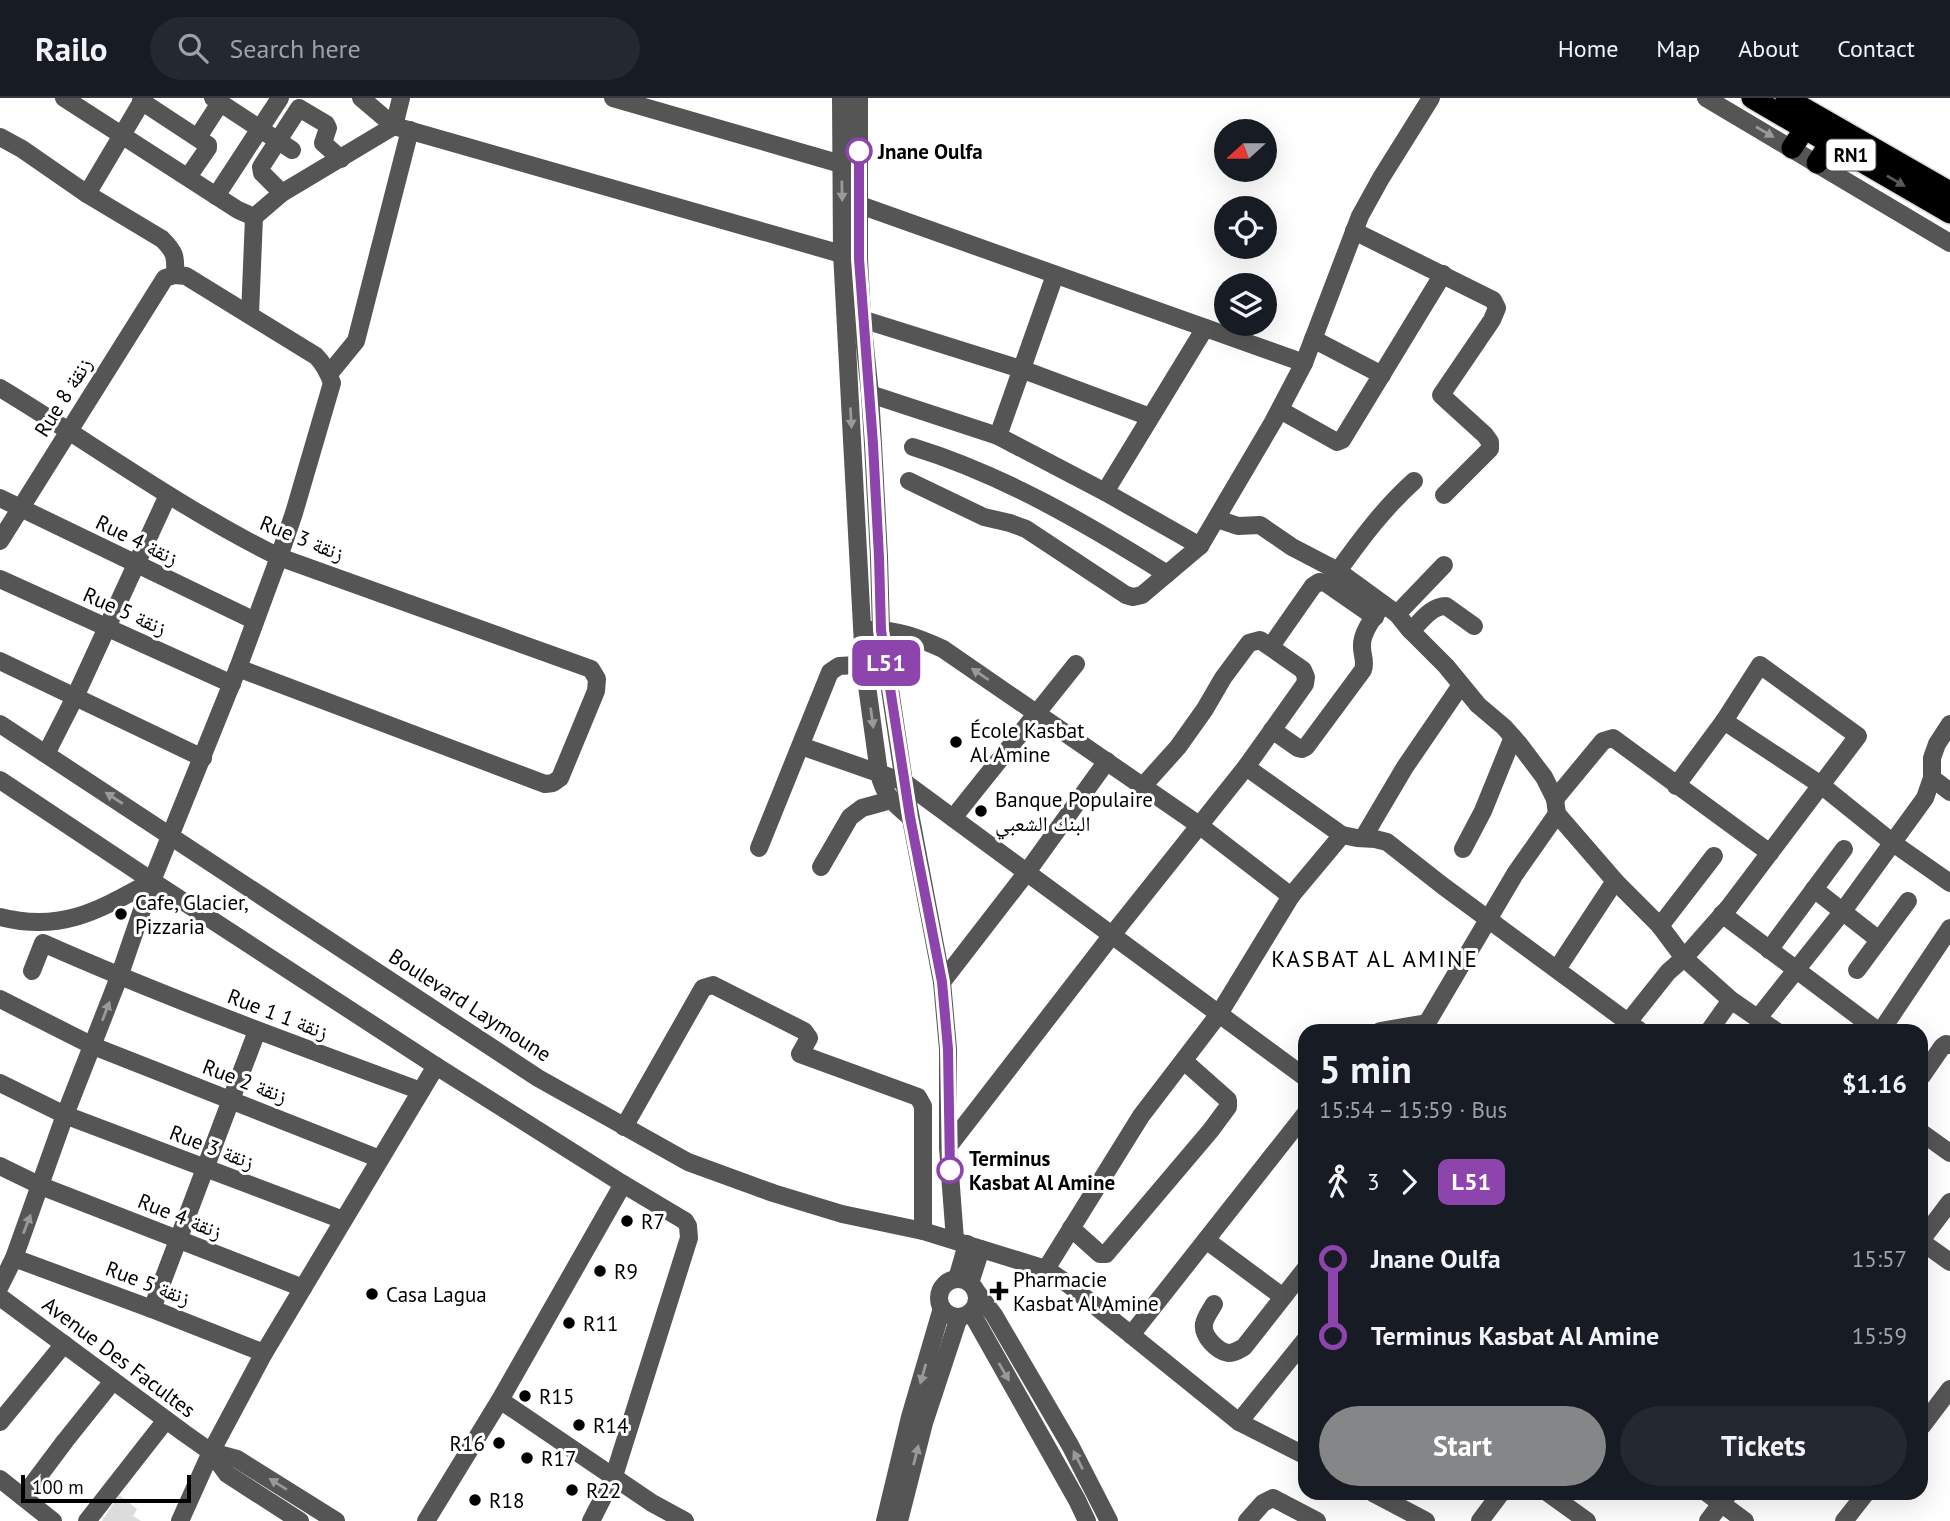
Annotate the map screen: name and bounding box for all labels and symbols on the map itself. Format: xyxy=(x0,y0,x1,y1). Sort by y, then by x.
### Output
north arrow xyxy=(1214,119,1278,182)
one-way arrow xyxy=(1755,126,1774,138)
marker: Jnane Oulfa xyxy=(846,138,872,164)
place label: Jnane Oulfa xyxy=(877,138,983,165)
road number: RN1 xyxy=(1826,139,1876,170)
one-way arrow xyxy=(1886,175,1906,187)
one-way arrow xyxy=(836,180,847,202)
street label: Rue 8 زنقة xyxy=(28,352,98,442)
one-way arrow xyxy=(846,407,857,429)
street label: Rue 4 زنقة xyxy=(91,508,183,572)
street label: Rue 3 زنقة xyxy=(256,509,348,567)
street label: Rue 5 زنقة xyxy=(79,581,171,641)
line badge: L51 xyxy=(846,640,926,686)
one-way arrow xyxy=(971,668,990,681)
one-way arrow xyxy=(866,707,877,729)
place label: École Kasbat Al Amine xyxy=(970,717,1084,768)
marker: École Kasbat Al Amine xyxy=(948,734,964,750)
place label: Banque Populaire البنك الشعبي xyxy=(995,786,1153,840)
one-way arrow xyxy=(104,792,123,805)
marker: Banque Populaire البنك الشعبي xyxy=(973,803,989,819)
place label: Cafe, Glacier, Pizzaria xyxy=(135,889,249,940)
marker: Cafe, Glacier, Pizzaria xyxy=(113,906,129,922)
street label: Boulevard Laymoune xyxy=(384,942,556,1068)
district label: KASBAT AL AMINE xyxy=(1271,944,1479,973)
street label: Rue 1 زنقة 1 xyxy=(224,982,332,1046)
one-way arrow xyxy=(101,1000,112,1021)
street label: Rue 2 زنقة xyxy=(199,1053,291,1109)
street label: Rue 3 زنقة xyxy=(166,1119,258,1175)
place label: Terminus Kasbat Al Amine xyxy=(969,1145,1115,1196)
marker: Terminus Kasbat Al Amine xyxy=(937,1157,963,1183)
street label: Rue 4 زنقة xyxy=(134,1187,226,1245)
place label: R7 xyxy=(641,1208,665,1235)
one-way arrow xyxy=(22,1213,33,1234)
marker: R7 xyxy=(619,1213,635,1229)
street label: Rue 5 زنقة xyxy=(102,1255,194,1311)
place label: R9 xyxy=(614,1258,638,1285)
marker: R9 xyxy=(592,1263,608,1279)
place label: Pharmacie Kasbat Al Amine xyxy=(1013,1266,1159,1317)
place label: Casa Lagua xyxy=(386,1281,487,1308)
marker: Pharmacie Kasbat Al Amine xyxy=(991,1283,1007,1299)
marker: Casa Lagua xyxy=(364,1286,380,1302)
street label: Avenue Des Facultes xyxy=(37,1291,201,1423)
place label: R11 xyxy=(583,1310,618,1337)
marker: R11 xyxy=(561,1315,577,1331)
one-way arrow xyxy=(998,1362,1010,1381)
one-way arrow xyxy=(917,1363,927,1384)
place label: R15 xyxy=(539,1383,574,1410)
marker: R15 xyxy=(517,1388,533,1404)
place label: R14 xyxy=(593,1412,628,1439)
marker: R14 xyxy=(571,1417,587,1433)
place label: R16 xyxy=(450,1430,485,1457)
marker: R16 xyxy=(491,1435,507,1451)
one-way arrow xyxy=(911,1444,922,1466)
place label: R17 xyxy=(541,1445,576,1472)
marker: R17 xyxy=(519,1450,535,1466)
one-way arrow xyxy=(1072,1450,1083,1470)
scale bar xyxy=(21,1472,191,1504)
place label: R22 xyxy=(586,1477,621,1504)
one-way arrow xyxy=(268,1478,288,1491)
marker: R22 xyxy=(564,1482,580,1498)
place label: R18 xyxy=(489,1487,524,1514)
marker: R18 xyxy=(467,1492,483,1508)

